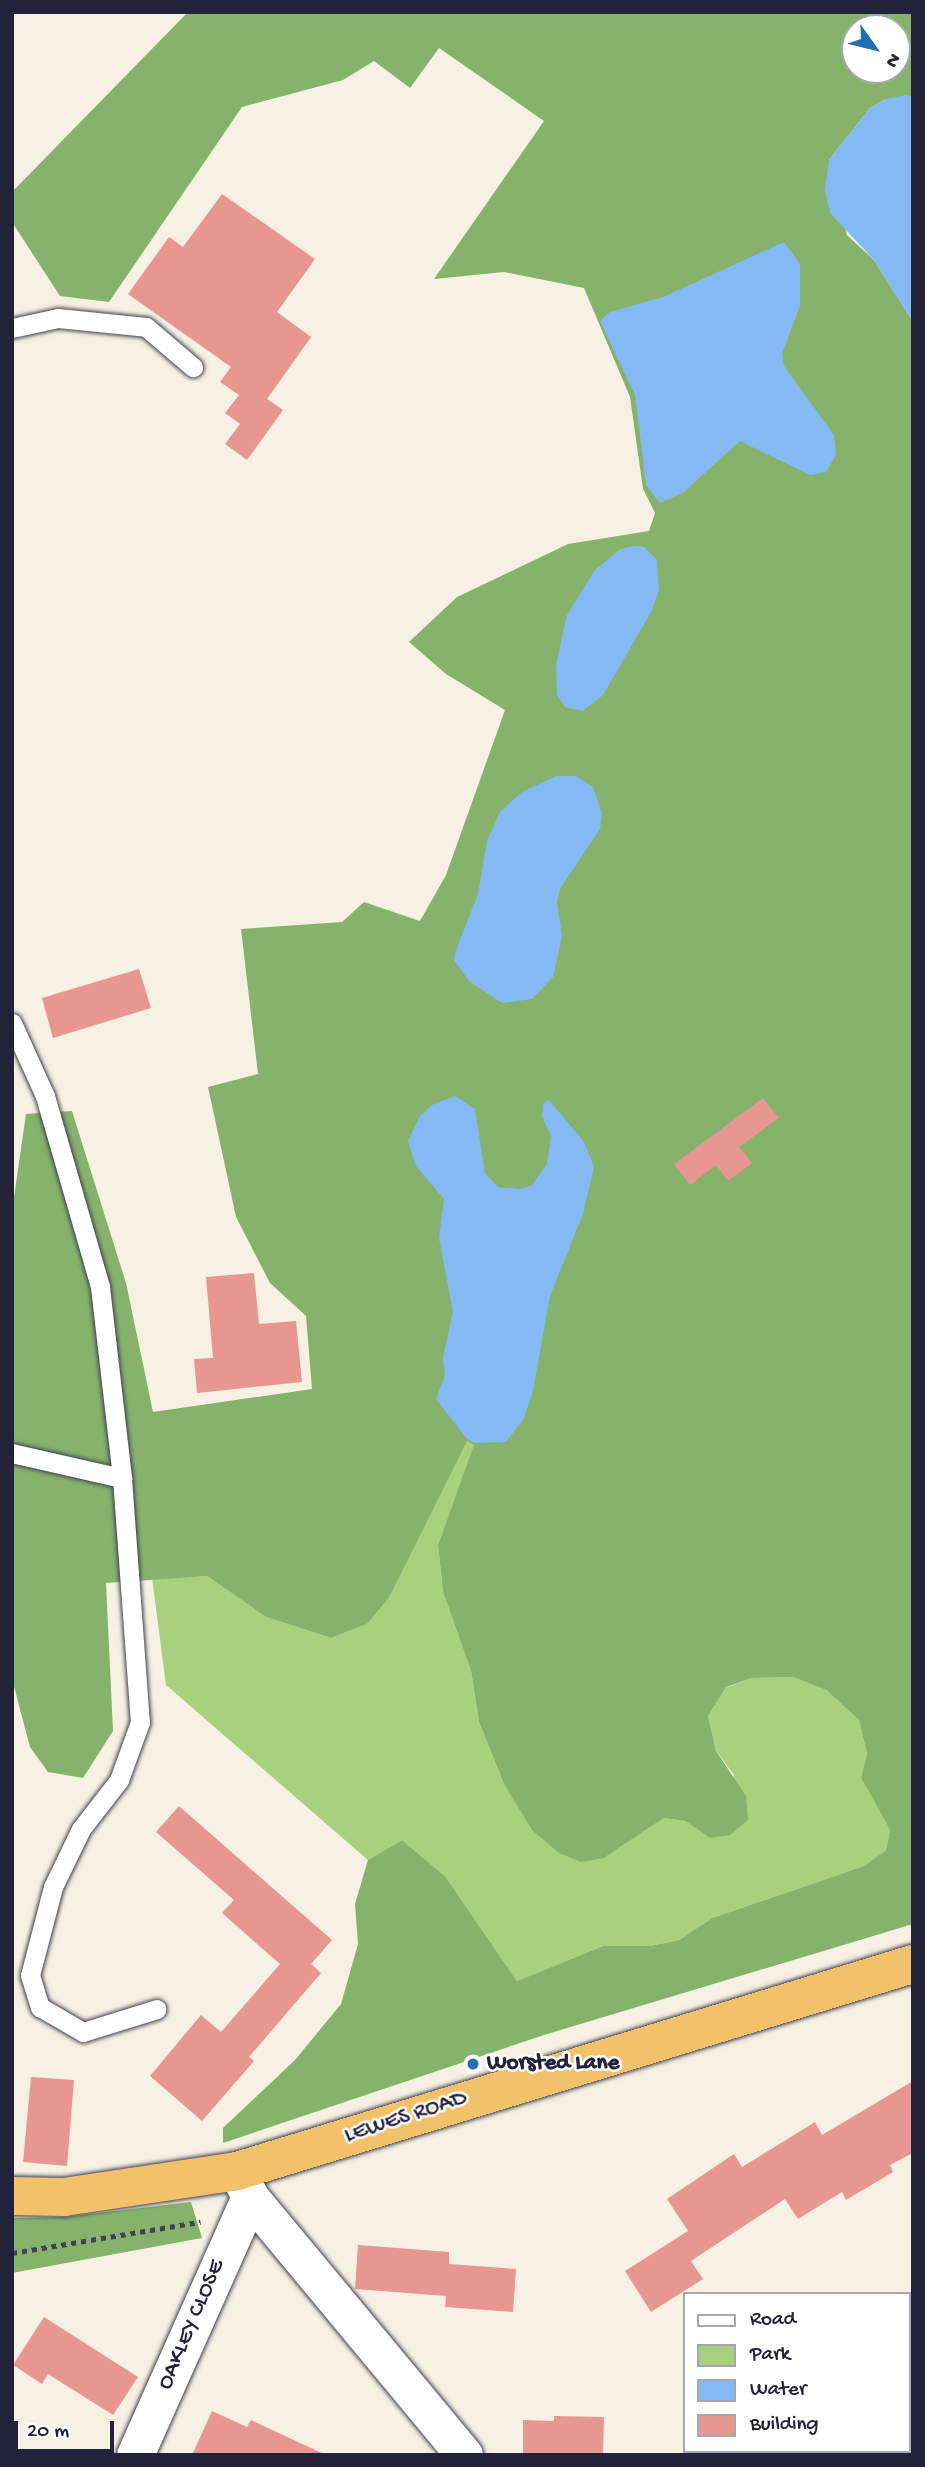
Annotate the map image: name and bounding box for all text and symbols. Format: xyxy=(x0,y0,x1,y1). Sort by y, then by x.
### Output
north arrow xyxy=(841,14,911,84)
text: N xyxy=(879,48,905,71)
place label: Worsted Lane xyxy=(487,2050,619,2078)
marker: Worsted Lane xyxy=(465,2056,481,2072)
street label: LEWES ROAD xyxy=(341,2085,471,2151)
street label: OAKLEY CLOSE xyxy=(152,2256,232,2394)
legend xyxy=(684,2292,911,2453)
text: Road xyxy=(750,2308,796,2333)
text: Park xyxy=(750,2343,790,2368)
text: Water xyxy=(750,2378,806,2403)
scale bar xyxy=(18,2408,117,2452)
text: Building xyxy=(750,2413,819,2438)
text: 20 m xyxy=(27,2420,69,2445)

